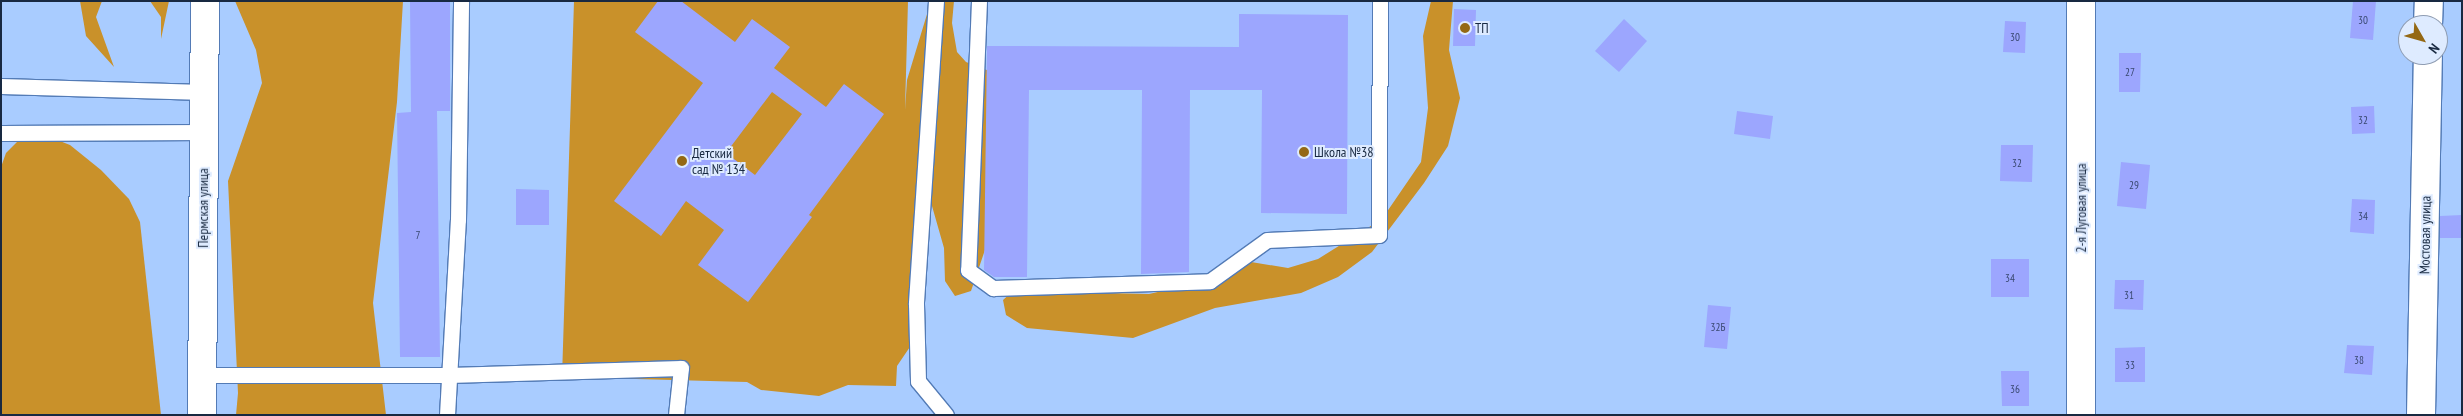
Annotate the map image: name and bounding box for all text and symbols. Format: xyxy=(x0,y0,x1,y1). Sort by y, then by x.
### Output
house number: 30 xyxy=(2358,13,2368,27)
north arrow xyxy=(2398,15,2448,65)
place label: ТП xyxy=(1475,20,1489,36)
marker: ТП xyxy=(1459,22,1471,34)
house number: 30 xyxy=(2010,30,2020,44)
text: N xyxy=(2425,40,2443,57)
house number: 27 xyxy=(2125,65,2135,79)
house number: 32 xyxy=(2358,113,2368,127)
place label: Школа №38 xyxy=(1314,144,1374,160)
place label: Детский сад № 134 xyxy=(692,145,745,178)
marker: Школа №38 xyxy=(1298,146,1310,158)
marker: Детский сад № 134 xyxy=(676,155,688,167)
house number: 32 xyxy=(2012,156,2022,170)
street label: 2-я Луговая улица xyxy=(2073,163,2089,253)
street label: Пермская улица xyxy=(195,168,211,248)
house number: 29 xyxy=(2129,178,2139,192)
street label: Мостовая улица xyxy=(2416,196,2434,274)
house number: 34 xyxy=(2358,209,2368,223)
house number: 7 xyxy=(416,228,420,242)
house number: 34 xyxy=(2005,271,2015,285)
house number: 31 xyxy=(2124,288,2134,302)
house number: 32Б xyxy=(1711,320,1725,334)
house number: 38 xyxy=(2354,353,2364,367)
house number: 33 xyxy=(2125,358,2135,372)
house number: 36 xyxy=(2010,382,2020,396)

